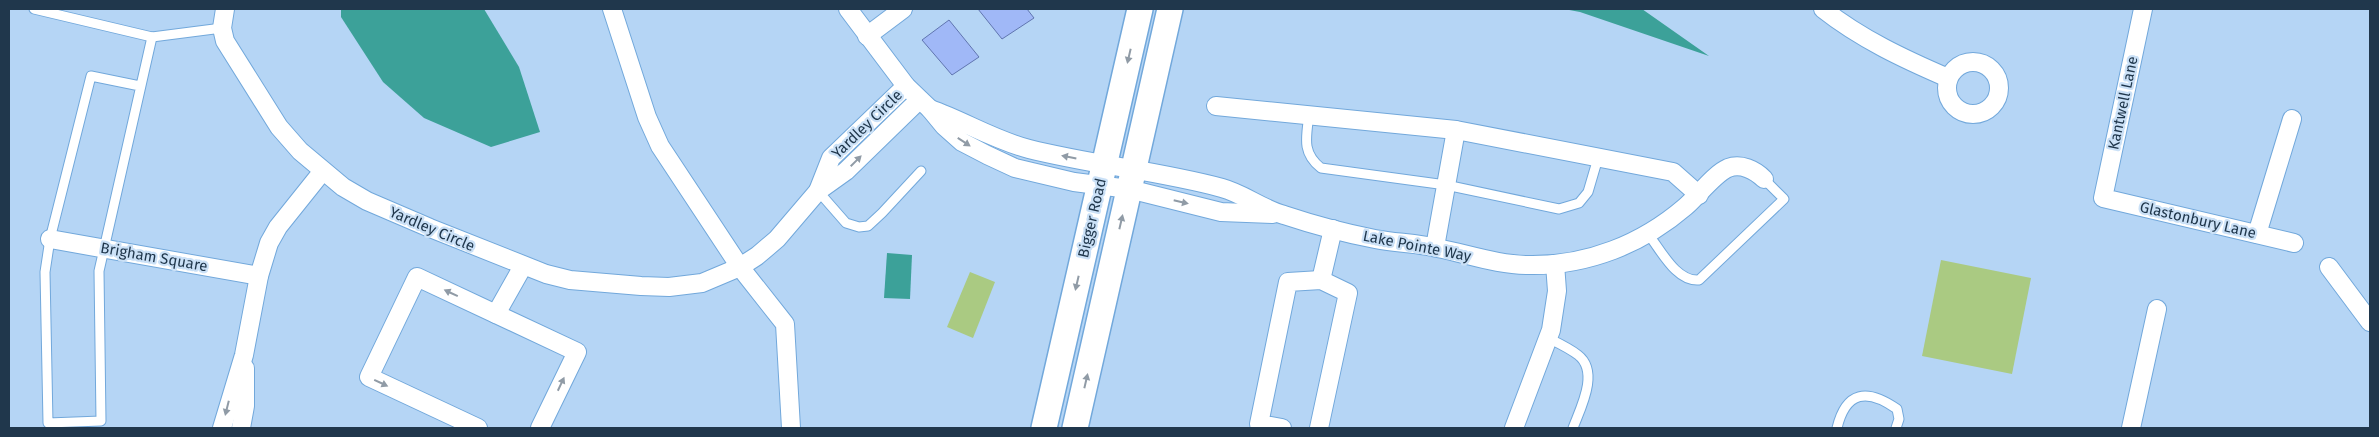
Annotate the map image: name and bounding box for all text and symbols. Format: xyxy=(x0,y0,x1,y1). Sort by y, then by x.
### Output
one-way arrow xyxy=(1125,49,1133,64)
street label: Kantwell Lane xyxy=(2104,55,2142,151)
street label: Yardley Circle xyxy=(828,86,906,162)
one-way arrow xyxy=(957,138,971,147)
one-way arrow xyxy=(1060,152,1076,160)
one-way arrow xyxy=(850,155,862,167)
street label: Bigger Road xyxy=(1074,176,1110,260)
one-way arrow xyxy=(1174,198,1189,206)
street label: Glastonbury Lane xyxy=(2138,198,2258,242)
street label: Yardley Circle xyxy=(387,203,477,255)
one-way arrow xyxy=(1118,214,1126,230)
street label: Lake Pointe Way xyxy=(1361,227,1473,265)
street label: Brigham Square xyxy=(99,239,209,275)
one-way arrow xyxy=(1073,275,1081,291)
one-way arrow xyxy=(444,289,459,298)
one-way arrow xyxy=(1082,373,1090,388)
one-way arrow xyxy=(558,377,566,391)
one-way arrow xyxy=(374,379,388,387)
one-way arrow xyxy=(223,401,231,416)

